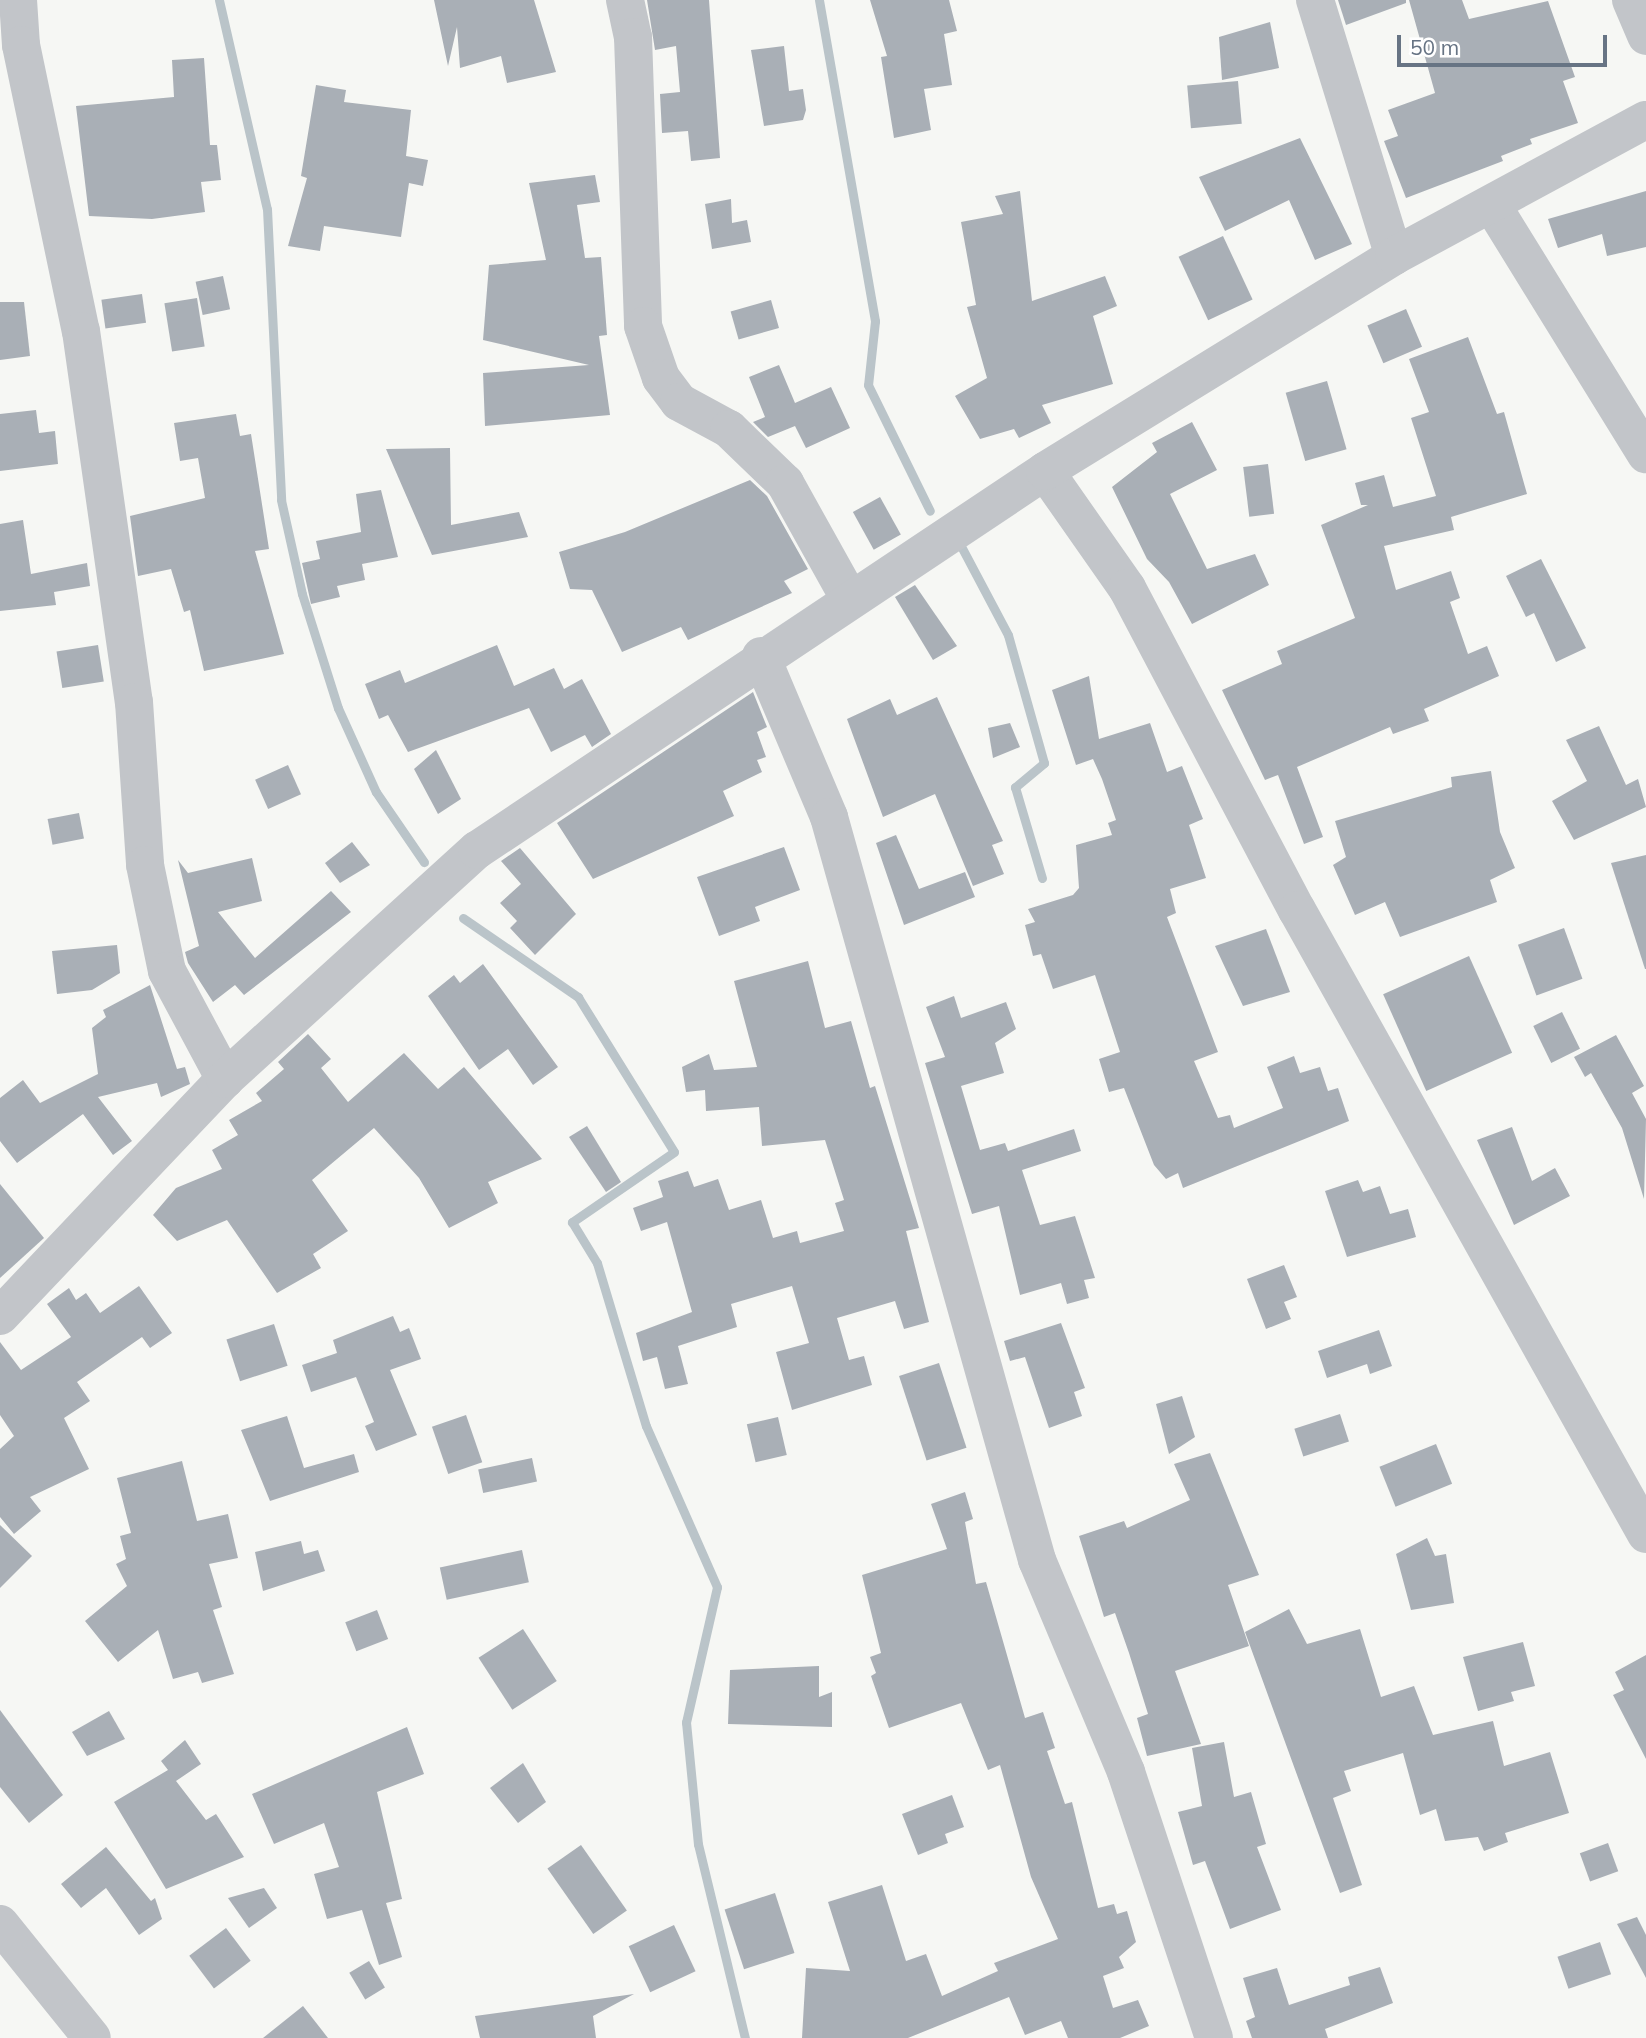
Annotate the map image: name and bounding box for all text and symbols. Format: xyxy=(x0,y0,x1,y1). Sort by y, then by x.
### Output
scale bar xyxy=(1401,21,1611,65)
text: 50 m xyxy=(1410,34,1459,60)

